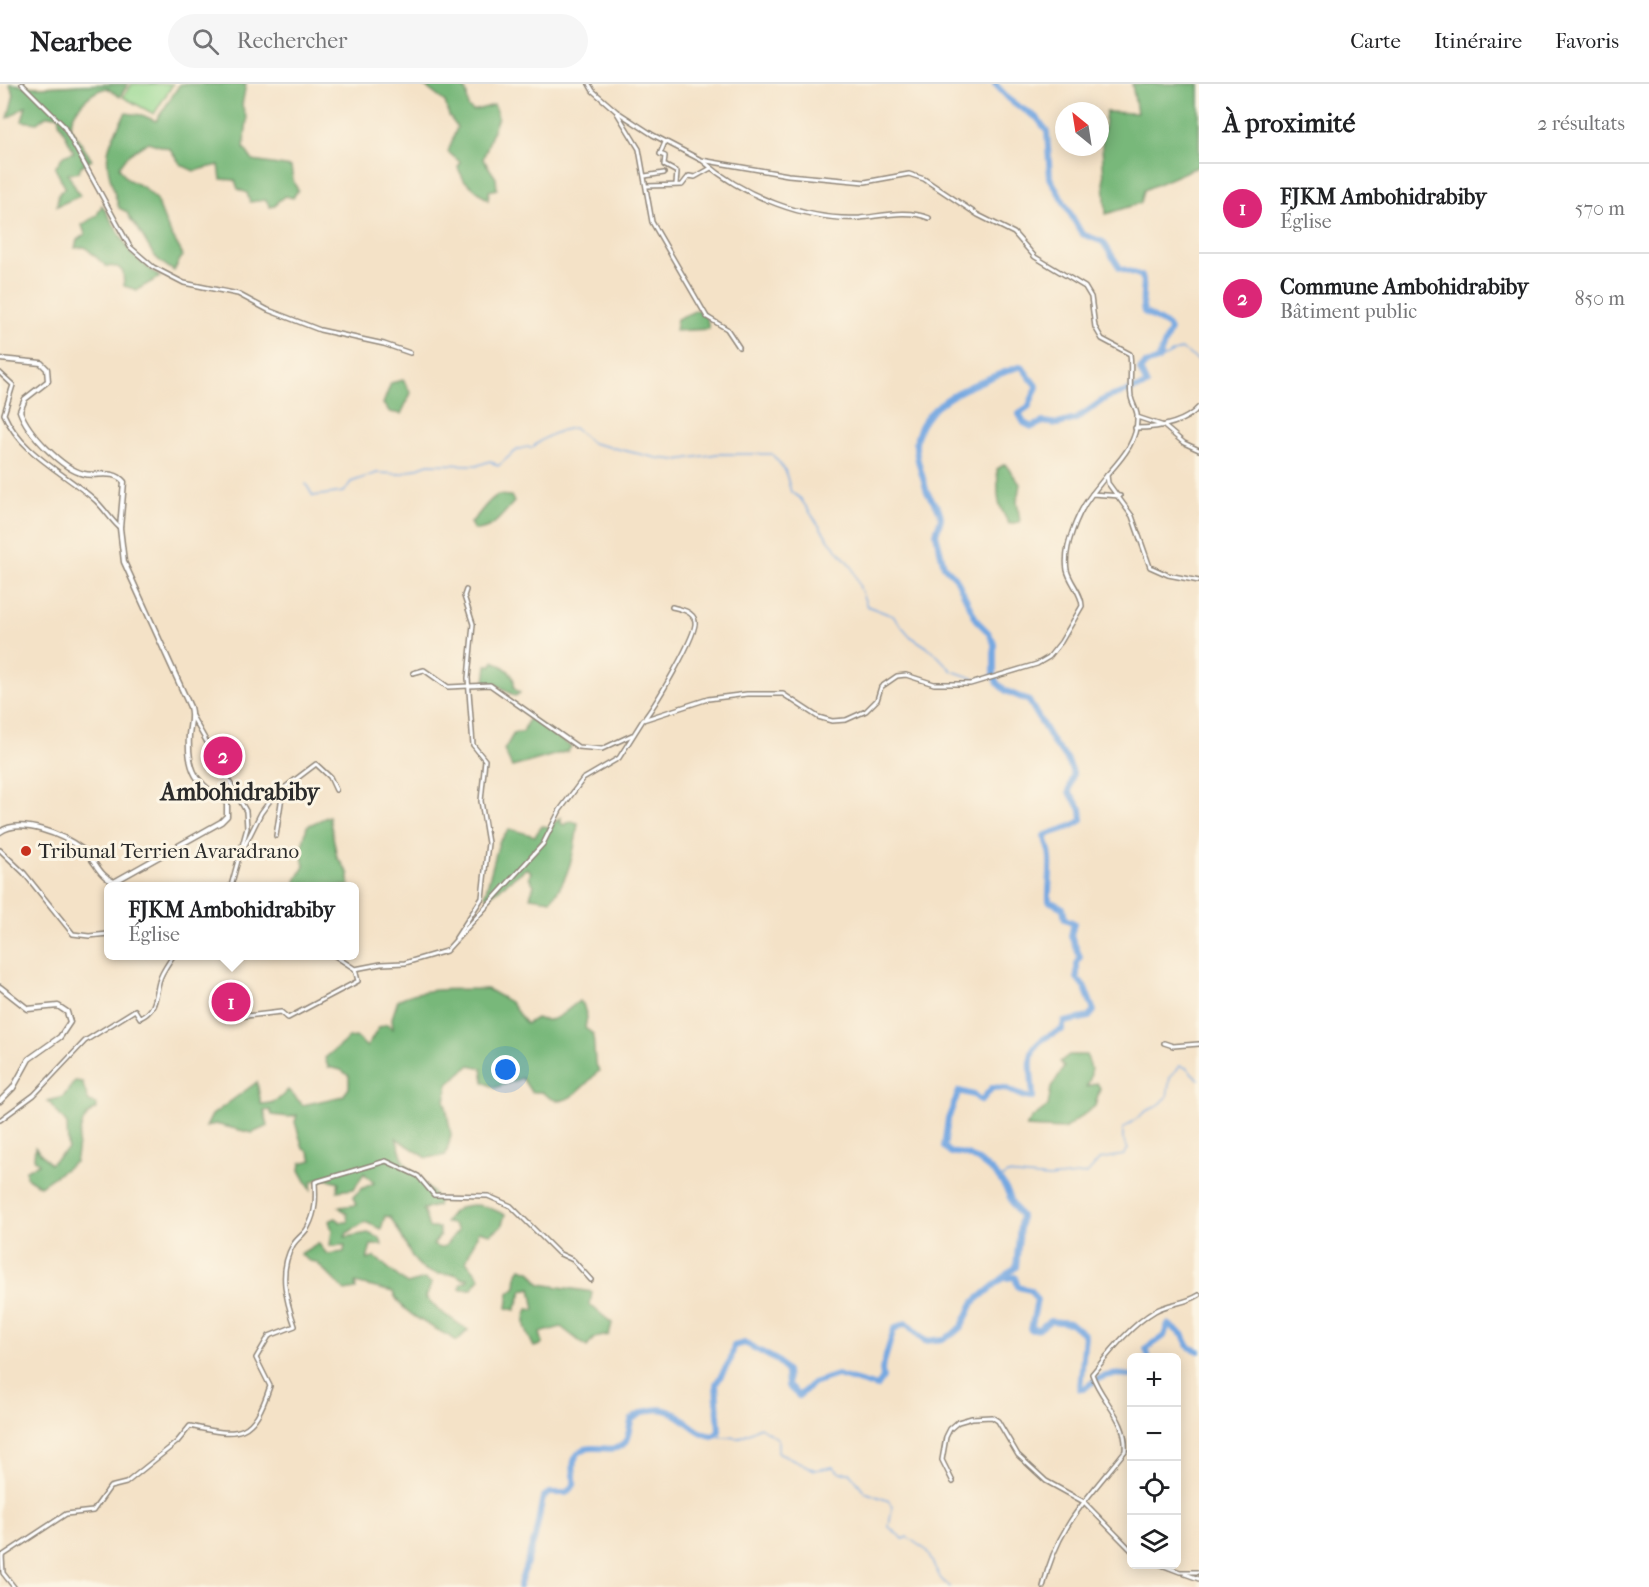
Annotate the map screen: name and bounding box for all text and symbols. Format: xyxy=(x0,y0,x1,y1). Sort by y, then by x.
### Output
search box xyxy=(168,14,588,68)
text: Nearbee xyxy=(30,25,132,58)
icon: search xyxy=(189,25,222,58)
text: Rechercher xyxy=(237,28,347,54)
text: Carte xyxy=(1350,29,1401,53)
text: Itinéraire xyxy=(1434,29,1522,53)
text: Favoris xyxy=(1555,29,1619,53)
north arrow xyxy=(1055,102,1109,156)
text: À proximité xyxy=(1223,108,1355,139)
text: 2 résultats xyxy=(1537,112,1625,135)
text: FJKM Ambohidrabiby xyxy=(1280,184,1486,210)
text: 1 xyxy=(1239,197,1246,220)
text: 570 m xyxy=(1575,197,1625,220)
text: Église xyxy=(1280,210,1332,233)
text: Commune Ambohidrabiby xyxy=(1280,274,1528,300)
text: 2 xyxy=(1237,287,1248,310)
text: 850 m xyxy=(1574,287,1625,310)
text: Bâtiment public xyxy=(1280,300,1417,323)
pin: 2 xyxy=(204,734,242,778)
district label: Ambohidrabiby xyxy=(159,778,321,806)
place label: Tribunal Terrien Avaradrano xyxy=(38,839,299,863)
marker: Tribunal Terrien Avaradrano xyxy=(19,844,33,858)
popup xyxy=(104,882,359,960)
text: FJKM Ambohidrabiby xyxy=(128,897,335,923)
text: Église xyxy=(128,923,180,946)
pin: 1 xyxy=(212,980,250,1024)
your location xyxy=(491,1055,520,1084)
map controls xyxy=(1127,1353,1181,1569)
button: + xyxy=(1127,1353,1181,1407)
button: − xyxy=(1127,1407,1181,1461)
button: locate xyxy=(1127,1461,1181,1515)
button: layers xyxy=(1127,1515,1181,1569)

